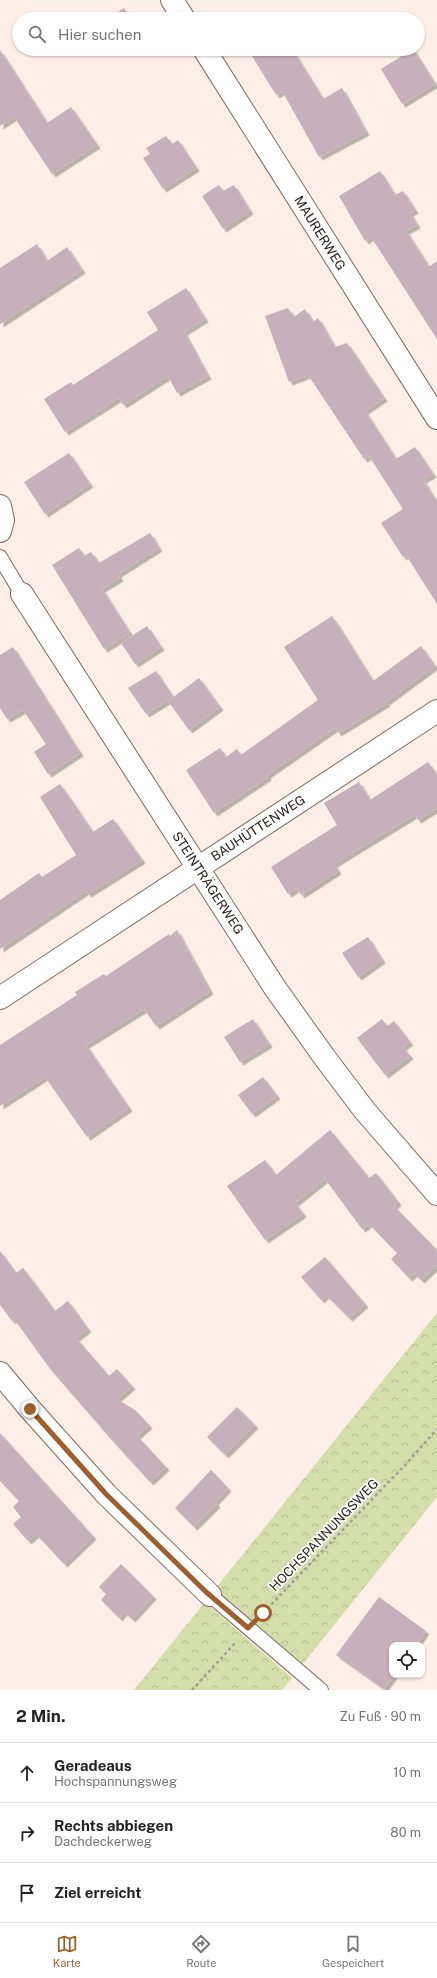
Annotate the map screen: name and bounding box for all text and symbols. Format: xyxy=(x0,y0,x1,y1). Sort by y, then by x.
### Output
search box xyxy=(12,12,425,56)
icon: search xyxy=(26,23,48,45)
text: Hier suchen xyxy=(58,26,141,43)
street label: MAURERWEG xyxy=(291,193,349,273)
street label: BAUHÜTTENWEG xyxy=(208,792,308,864)
street label: STEINTRÄGERWEG xyxy=(169,829,247,937)
route end xyxy=(21,1400,39,1418)
street label: HOCHSPANNUNGSWEG xyxy=(266,1476,382,1594)
route start xyxy=(254,1604,272,1622)
map controls xyxy=(389,1642,425,1678)
button: locate xyxy=(389,1642,425,1678)
text: 2 Min. xyxy=(16,1706,65,1726)
text: Zu Fuß · 90 m xyxy=(340,1709,421,1724)
text: Geradeaus xyxy=(54,1757,132,1774)
icon: ahead xyxy=(16,1762,38,1784)
text: 10 m xyxy=(393,1765,421,1780)
text: Hochspannungsweg xyxy=(54,1774,177,1789)
text: Rechts abbiegen xyxy=(54,1817,173,1834)
icon: right xyxy=(16,1822,38,1844)
text: 80 m xyxy=(390,1825,421,1840)
text: Dachdeckerweg xyxy=(54,1834,152,1849)
icon: arrive xyxy=(16,1882,38,1904)
text: Ziel erreicht xyxy=(54,1884,141,1901)
tab: Karte xyxy=(53,1933,81,1969)
tab: Route xyxy=(186,1933,216,1969)
tab: Gespeichert xyxy=(322,1933,384,1969)

